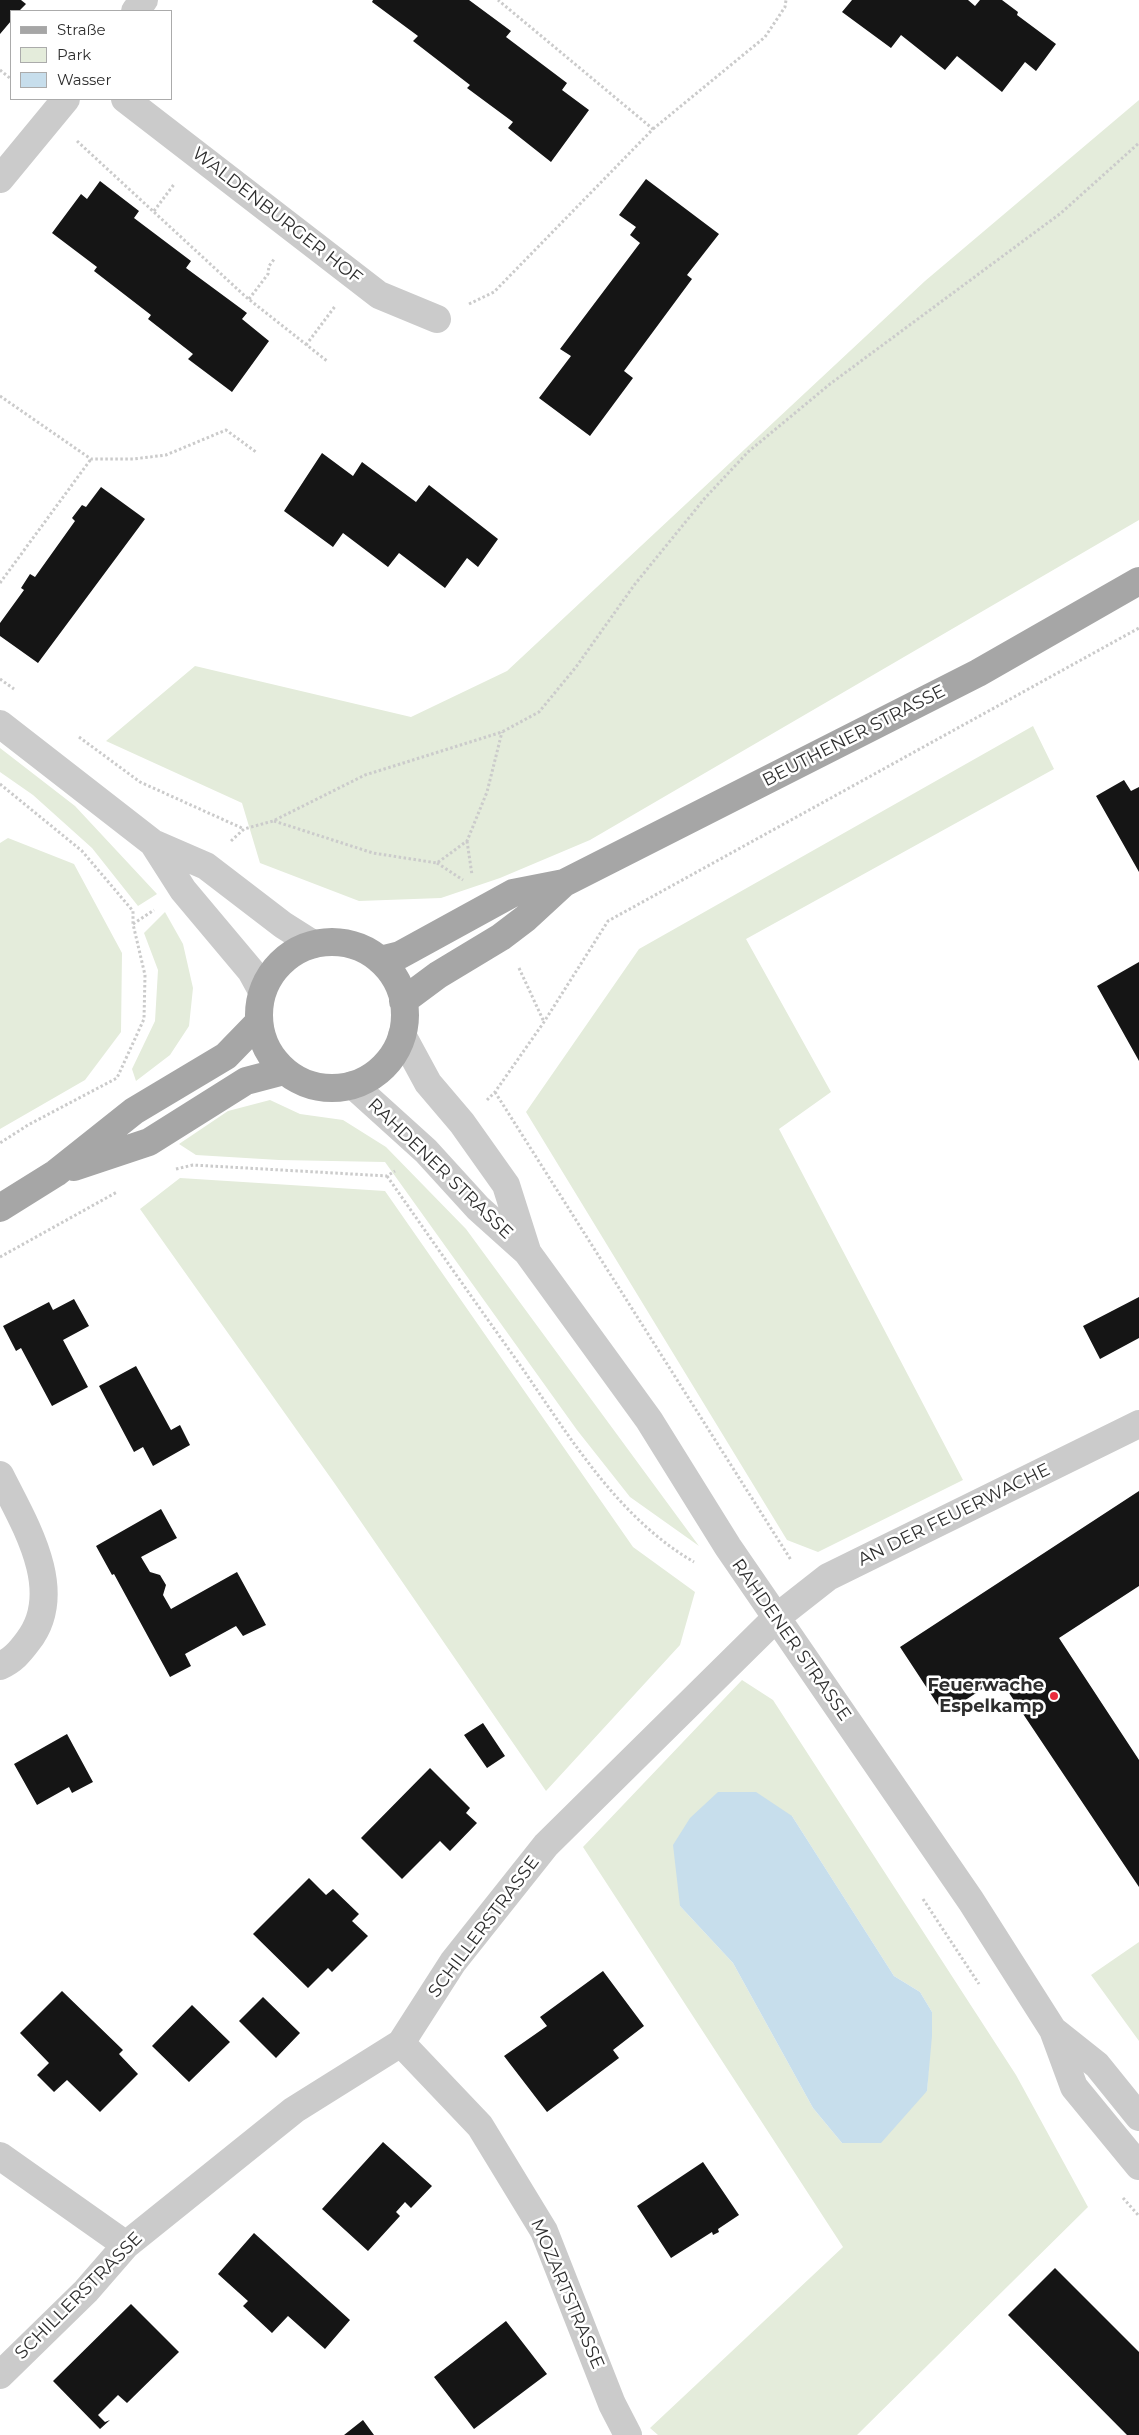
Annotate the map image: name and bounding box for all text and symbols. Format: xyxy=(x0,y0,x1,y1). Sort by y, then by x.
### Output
legend xyxy=(10,10,172,100)
text: Straße xyxy=(57,20,106,39)
text: Park xyxy=(57,45,91,64)
text: Wasser xyxy=(57,70,111,89)
street label: WALDENBURGER HOF xyxy=(188,143,366,289)
street label: BEUTHENER STRASSE xyxy=(759,680,949,792)
street label: RAHDENER STRASSE xyxy=(363,1094,517,1244)
street label: AN DER FEUERWACHE xyxy=(854,1459,1054,1571)
street label: RAHDENER STRASSE xyxy=(727,1555,855,1725)
place label: Feuerwache Espelkamp xyxy=(928,1675,1044,1718)
marker: Feuerwache Espelkamp xyxy=(1048,1690,1060,1702)
street label: SCHILLERSTRASSE xyxy=(424,1852,544,2002)
street label: MOZARTSTRASSE xyxy=(526,2216,608,2372)
street label: SCHILLERSTRASSE xyxy=(11,2228,147,2364)

